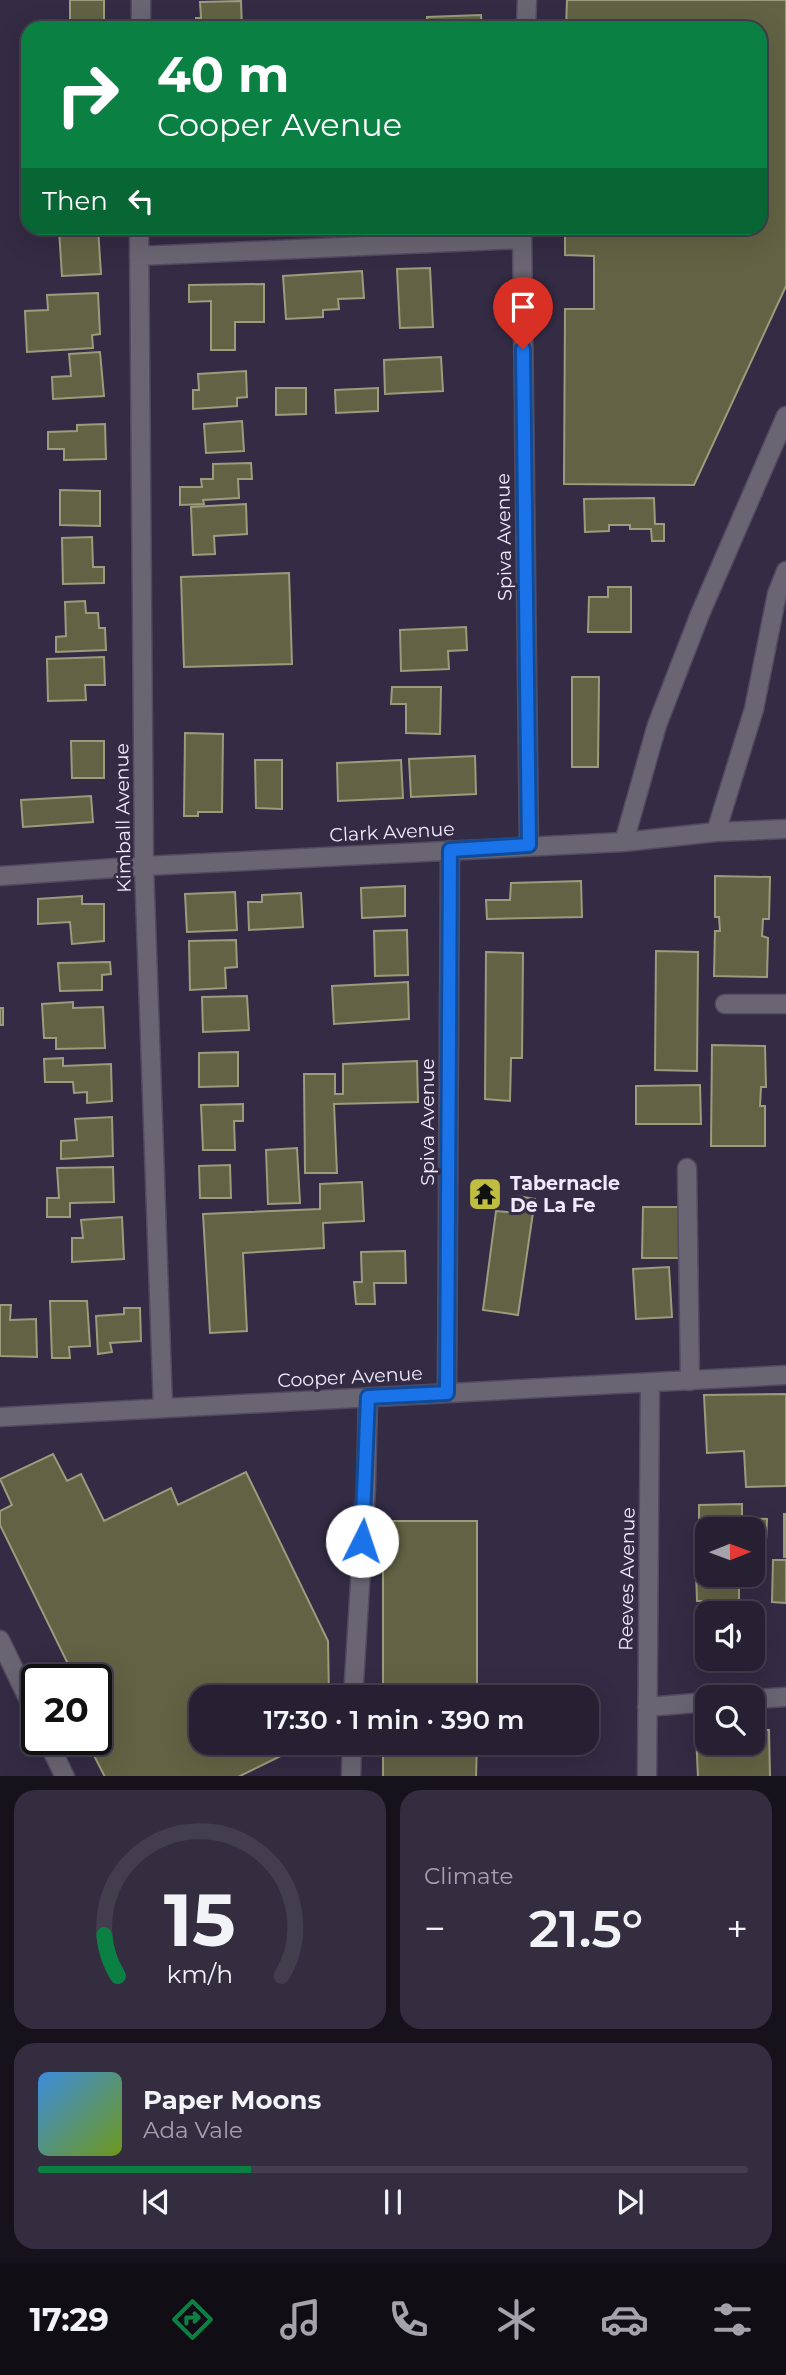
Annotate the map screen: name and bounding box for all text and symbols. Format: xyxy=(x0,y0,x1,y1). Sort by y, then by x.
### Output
text: 40 m xyxy=(157,45,289,104)
icon: right xyxy=(42,49,133,140)
text: Cooper Avenue xyxy=(157,105,402,144)
icon: left xyxy=(122,182,160,220)
text: Then xyxy=(42,185,108,217)
pin xyxy=(493,277,553,349)
icon: arrive xyxy=(504,288,542,326)
street label: Spiva Avenue xyxy=(491,473,517,601)
street label: Kimball Avenue xyxy=(110,743,136,893)
street label: Clark Avenue xyxy=(329,817,455,847)
street label: Spiva Avenue xyxy=(416,1058,439,1186)
place label: Tabernacle De La Fe xyxy=(510,1172,620,1217)
temple icon: Tabernacle De La Fe xyxy=(466,1175,504,1213)
street label: Cooper Avenue xyxy=(277,1362,423,1392)
position arrow xyxy=(325,1504,399,1578)
street label: Reeves Avenue xyxy=(614,1507,640,1651)
north arrow xyxy=(695,1517,765,1587)
map controls xyxy=(695,1517,765,1755)
button: sound xyxy=(695,1601,765,1671)
speed limit sign: 20 xyxy=(21,1664,112,1755)
button: search xyxy=(695,1685,765,1755)
text: 17:30 · 1 min · 390 m xyxy=(264,1704,524,1736)
text: Climate xyxy=(424,1862,513,1890)
text: 15 xyxy=(164,1876,236,1964)
text: 21.5° xyxy=(529,1897,643,1960)
text: − xyxy=(424,1905,446,1952)
text: + xyxy=(726,1905,748,1952)
text: km/h xyxy=(167,1958,233,1988)
text: Paper Moons xyxy=(143,2084,321,2116)
text: Ada Vale xyxy=(143,2116,243,2144)
icon: previous xyxy=(137,2183,175,2221)
icon: pause xyxy=(374,2183,412,2221)
icon: next xyxy=(611,2183,649,2221)
icon: directions xyxy=(168,2295,217,2344)
icon: music xyxy=(276,2295,325,2344)
icon: phone xyxy=(384,2295,433,2344)
icon: climate xyxy=(492,2295,541,2344)
icon: car xyxy=(600,2295,649,2344)
icon: filters xyxy=(708,2295,757,2344)
text: 17:29 xyxy=(29,2300,109,2339)

